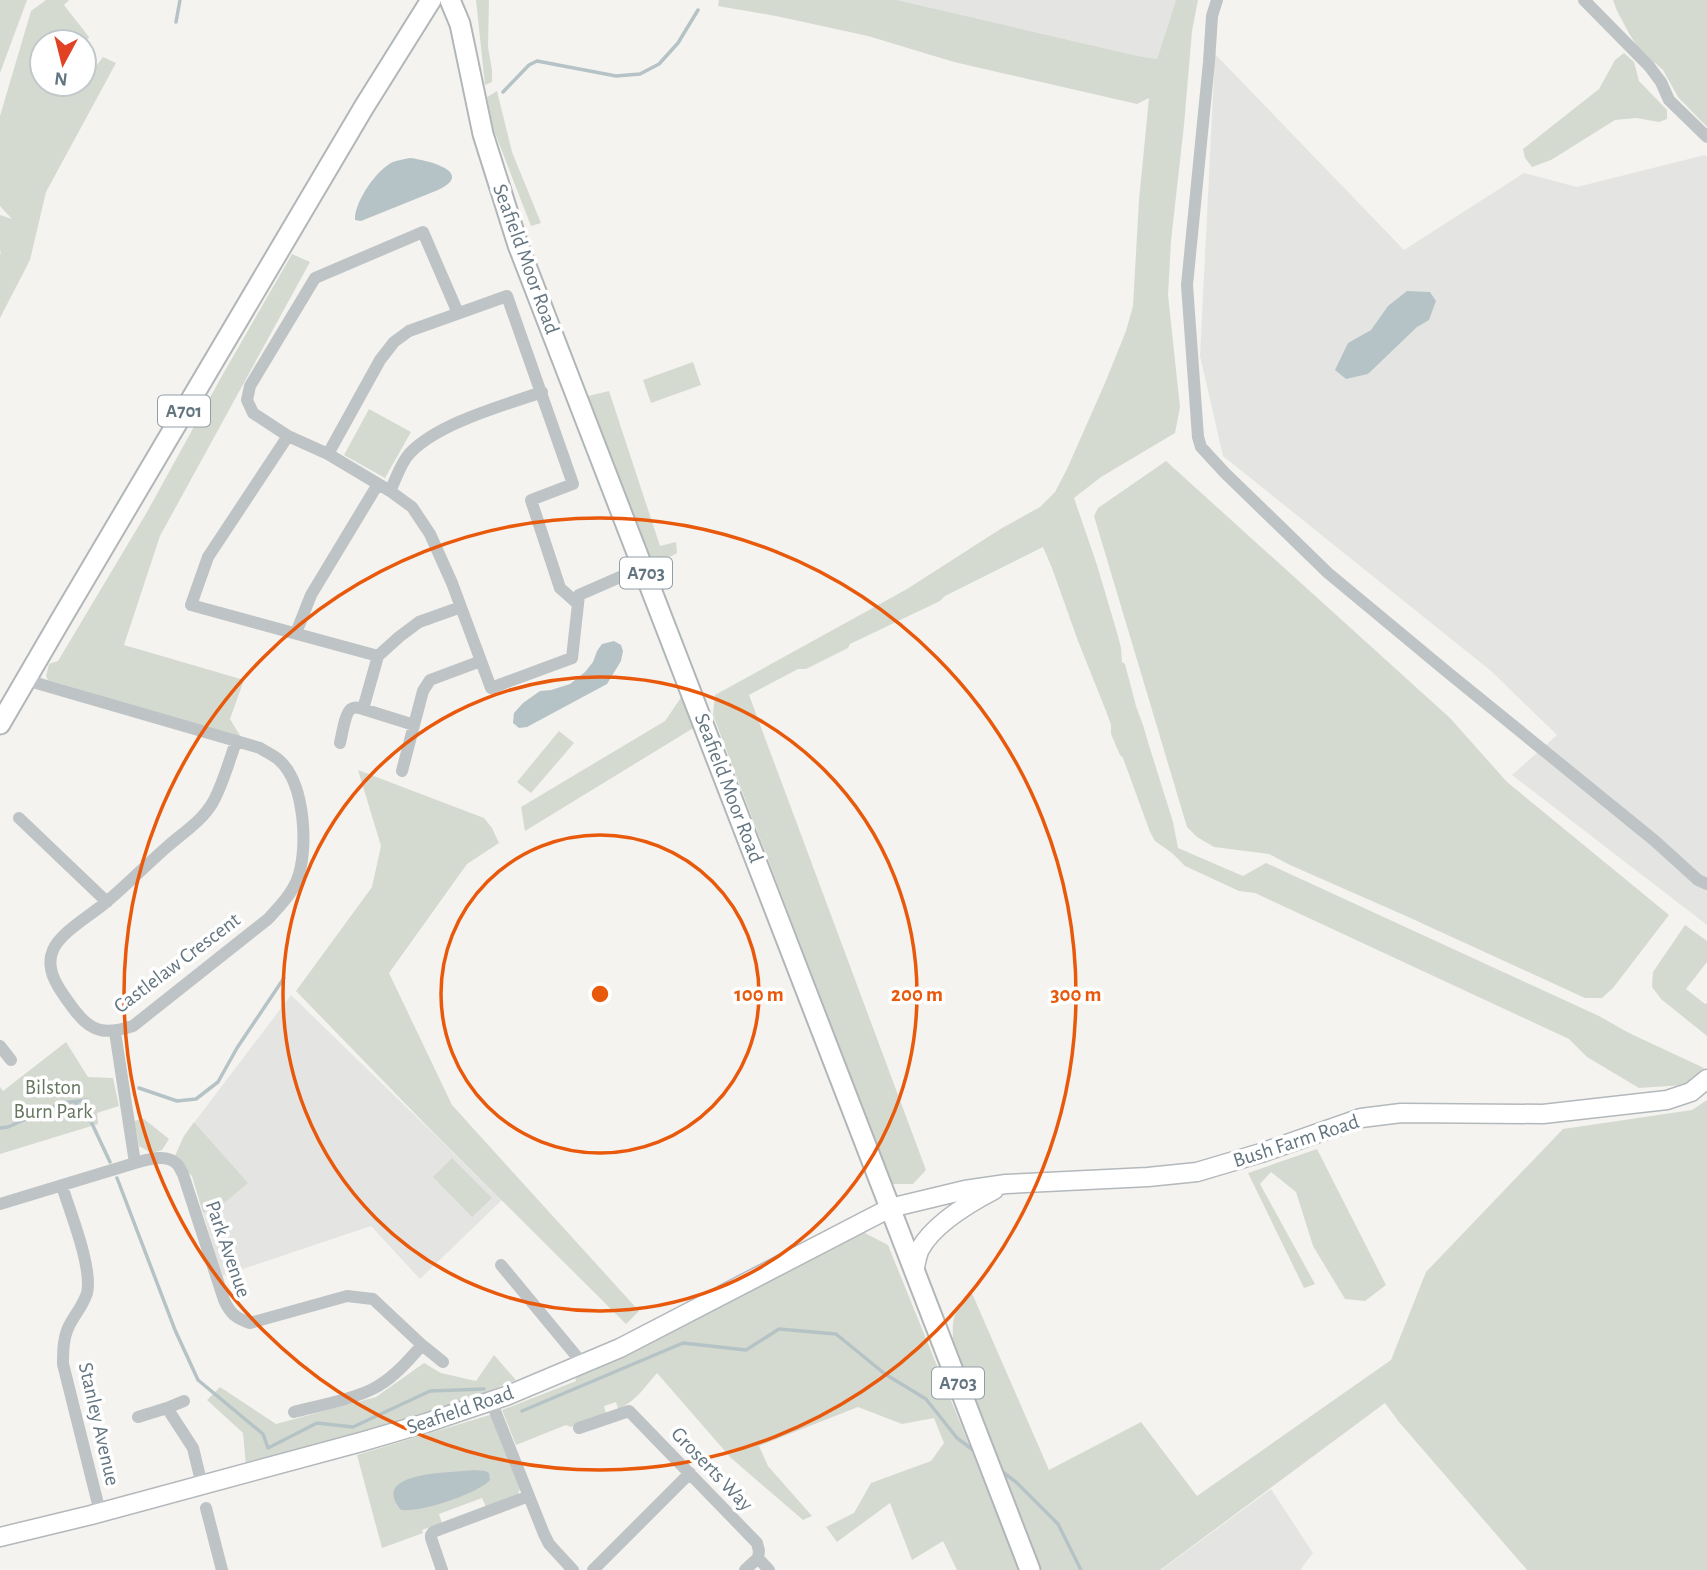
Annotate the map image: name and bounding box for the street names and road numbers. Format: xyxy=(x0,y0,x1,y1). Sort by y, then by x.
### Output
street label: Seafield Moor Road xyxy=(489,181,563,337)
road number: A701 xyxy=(158,396,210,426)
road number: A703 xyxy=(620,558,672,588)
street label: Seafield Moor Road xyxy=(691,710,767,866)
street label: Castlelaw Crescent xyxy=(110,909,244,1017)
street label: Bush Farm Road xyxy=(1230,1111,1362,1171)
street label: Park Avenue xyxy=(202,1198,254,1300)
street label: Stanley Avenue xyxy=(75,1361,123,1487)
road number: A703 xyxy=(932,1368,984,1399)
street label: Seafield Road xyxy=(404,1382,516,1438)
street label: Groserts Way xyxy=(667,1423,757,1515)

